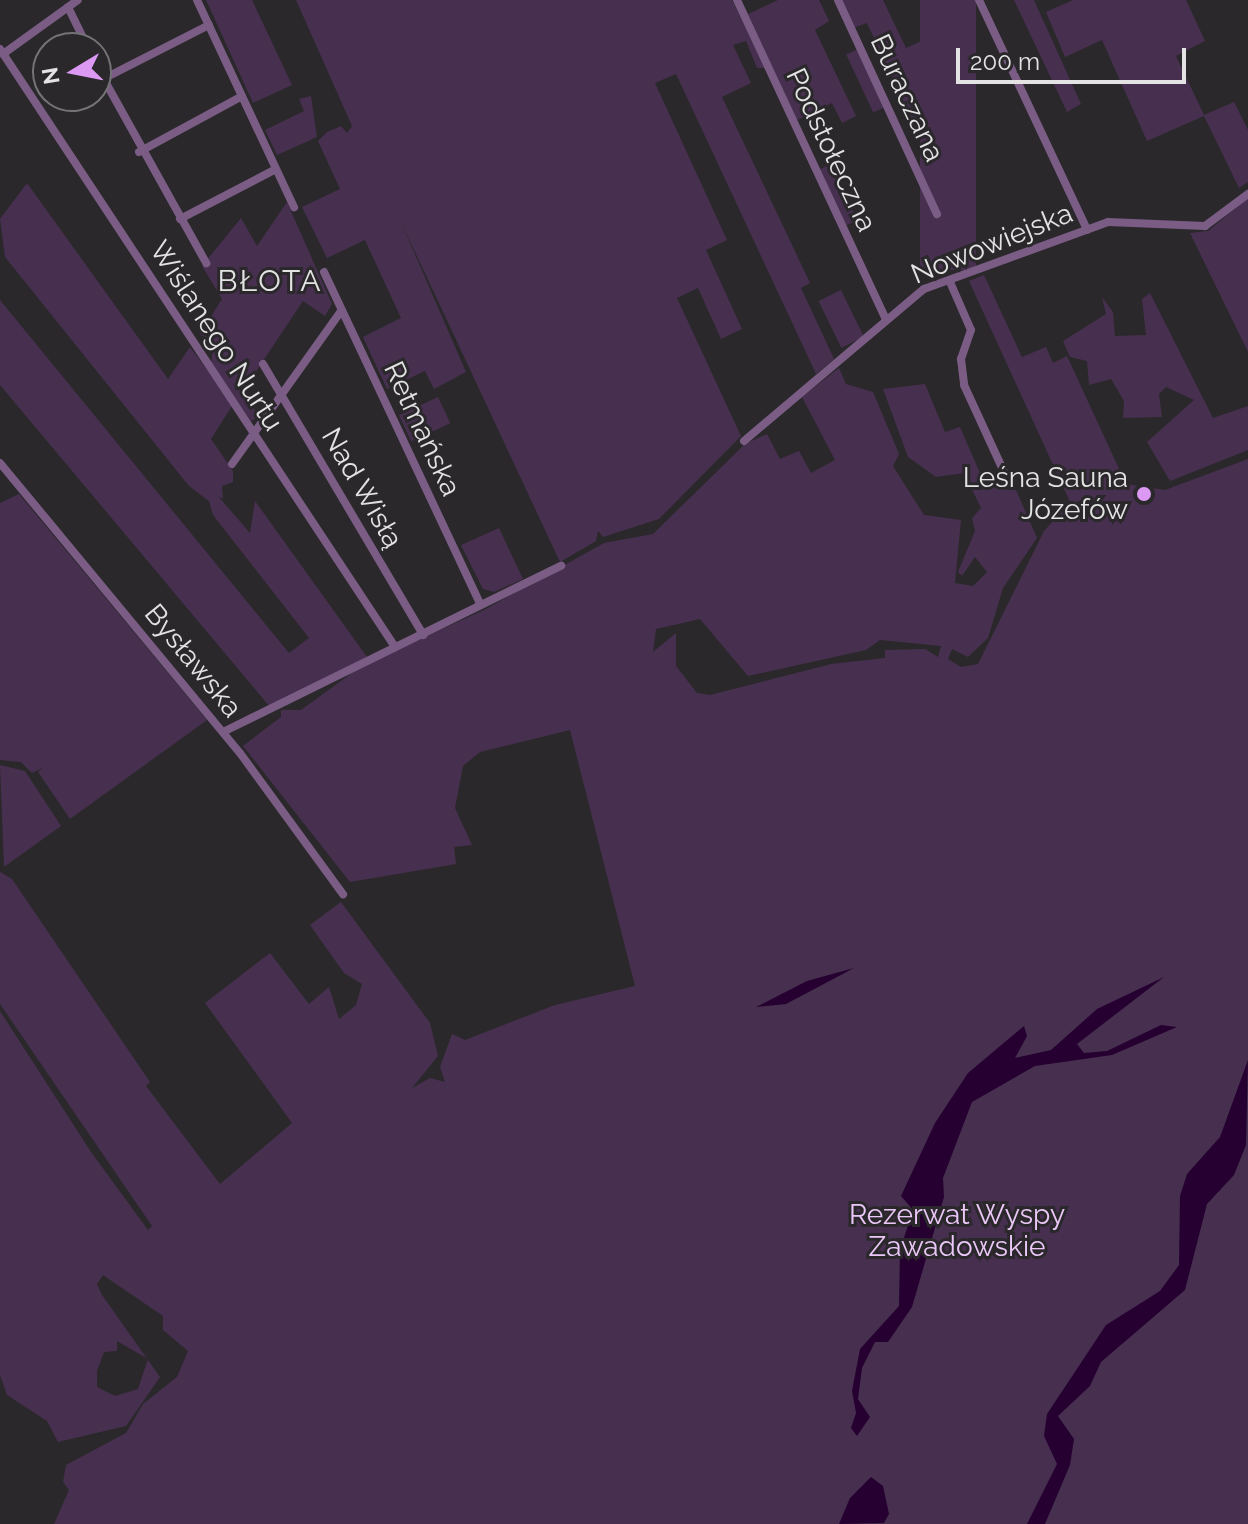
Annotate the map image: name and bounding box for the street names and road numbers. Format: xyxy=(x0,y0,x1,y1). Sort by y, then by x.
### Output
street label: Buraczana xyxy=(863,29,951,167)
street label: Podstołeczna xyxy=(779,63,883,237)
street label: Nowowiejska xyxy=(906,196,1078,292)
street label: Wiślanego Nurtu xyxy=(142,235,290,437)
street label: Retmańska xyxy=(376,356,468,502)
street label: Nad Wisłą xyxy=(314,422,410,554)
street label: Bysławska xyxy=(137,598,249,724)

